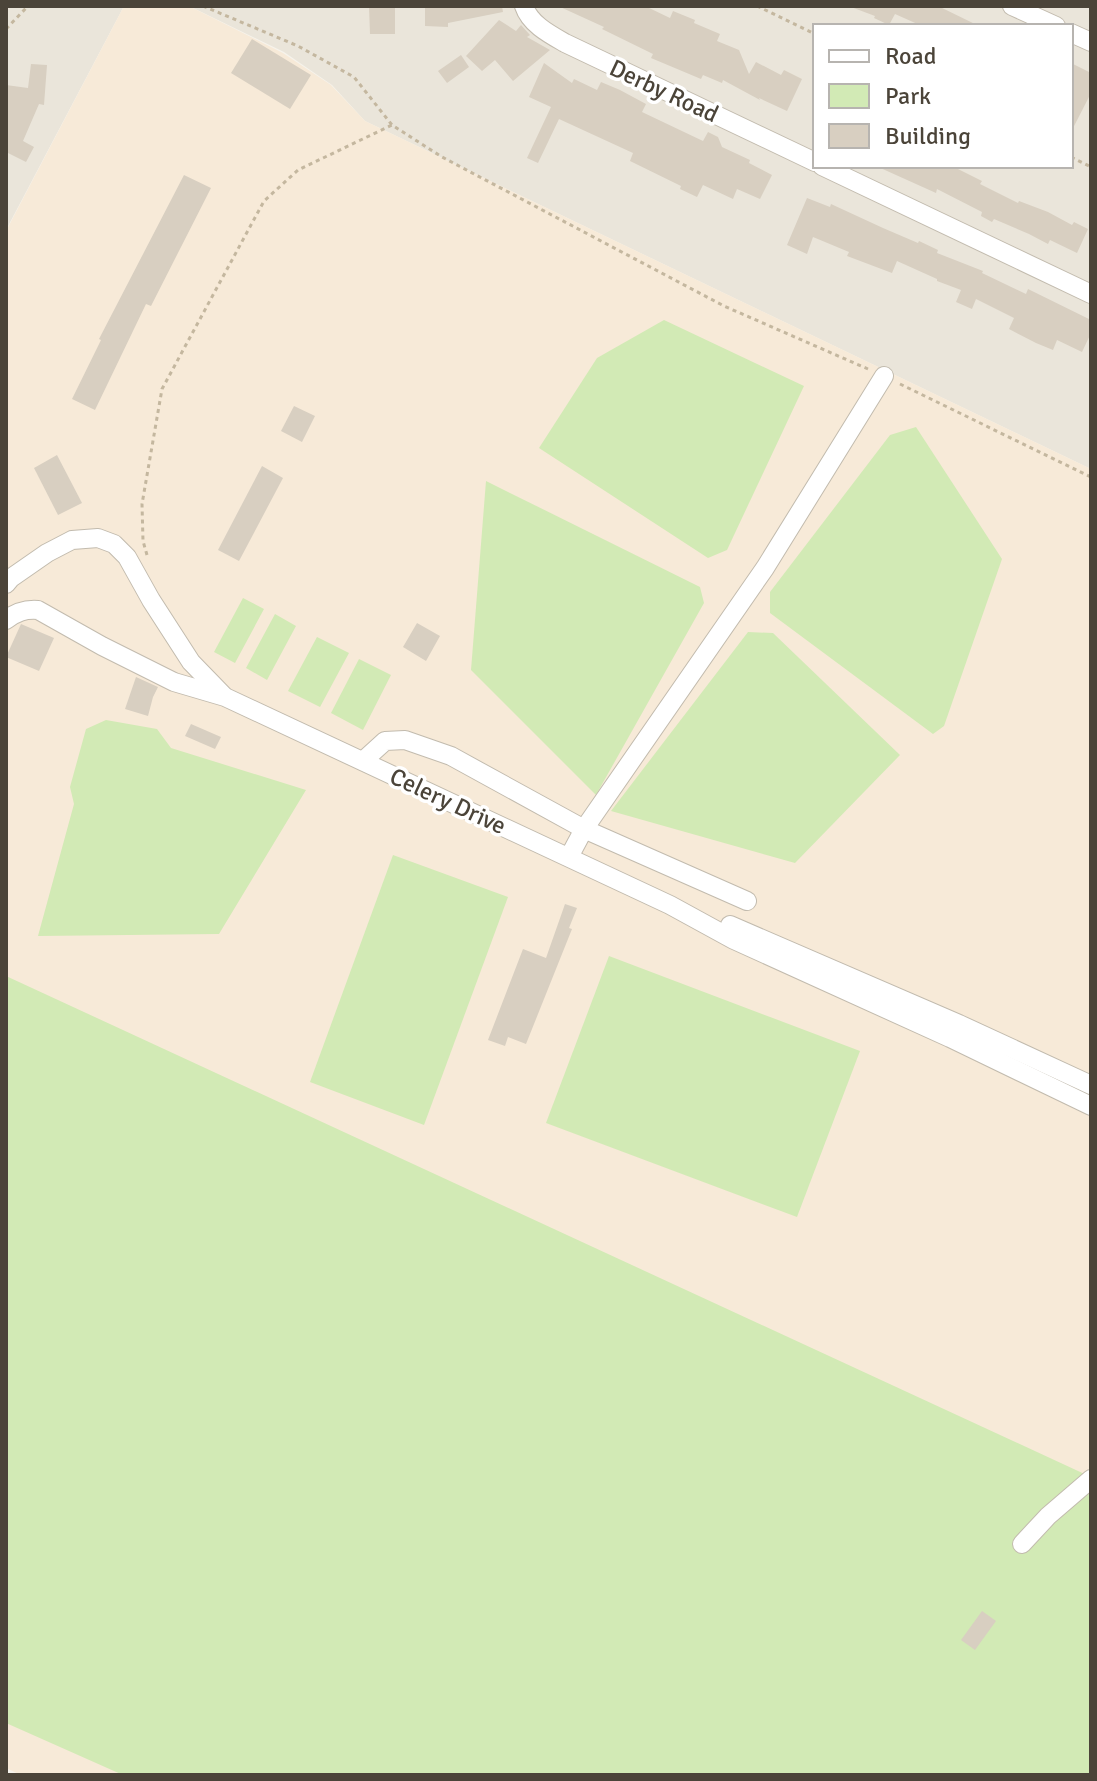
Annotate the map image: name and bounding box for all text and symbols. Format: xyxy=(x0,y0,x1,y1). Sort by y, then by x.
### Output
legend xyxy=(813,24,1073,168)
text: Road xyxy=(885,41,936,71)
street label: Derby Road xyxy=(605,53,723,129)
text: Park xyxy=(885,81,931,111)
text: Building xyxy=(885,121,971,151)
street label: Celery Drive xyxy=(385,761,511,841)

